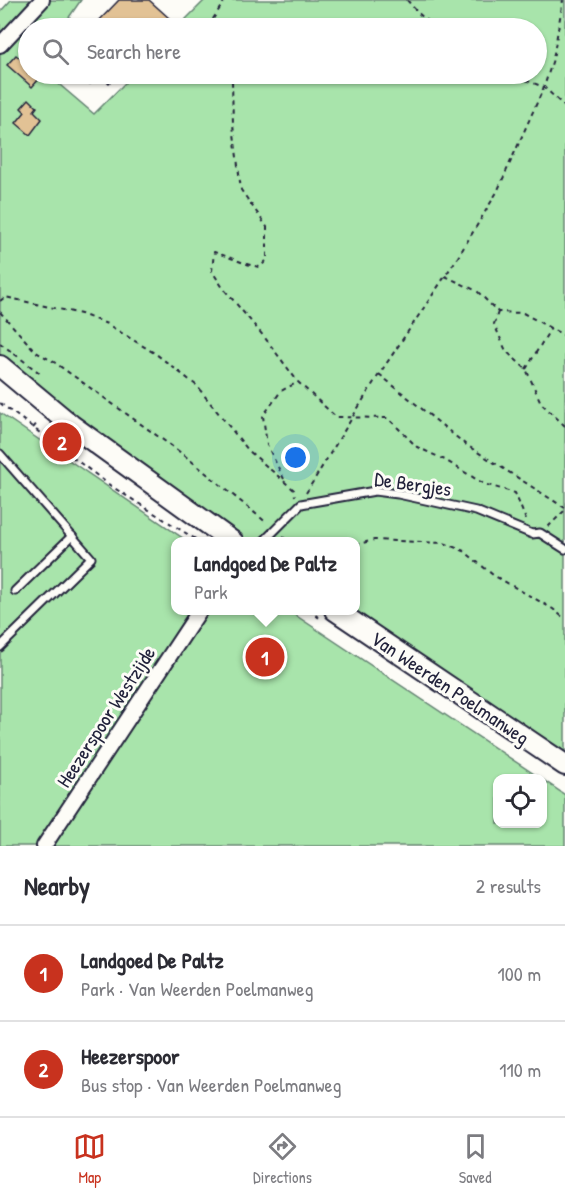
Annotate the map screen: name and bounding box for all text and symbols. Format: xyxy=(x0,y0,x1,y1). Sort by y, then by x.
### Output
search box xyxy=(18,18,547,84)
icon: search xyxy=(39,35,72,68)
text: Search here xyxy=(87,36,181,66)
pin: 2 xyxy=(42,420,82,464)
your location xyxy=(281,443,310,472)
street label: De Bergjes xyxy=(373,465,453,502)
popup xyxy=(171,537,360,615)
text: Landgoed De Paltz xyxy=(194,548,337,578)
text: Park xyxy=(194,578,228,605)
street label: Van Weerden Poelmanweg xyxy=(366,624,535,751)
pin: 1 xyxy=(246,634,284,680)
street label: Heezerspoor Westzijde xyxy=(50,641,161,792)
map controls xyxy=(493,774,547,828)
button: locate xyxy=(493,774,547,828)
text: Nearby xyxy=(24,868,90,903)
text: 2 results xyxy=(476,872,541,899)
text: Landgoed De Paltz xyxy=(81,945,224,975)
text: 1 xyxy=(40,960,47,987)
text: 100 m xyxy=(498,960,541,987)
text: Park · Van Weerden Poelmanweg xyxy=(81,975,313,1002)
text: Heezerspoor xyxy=(81,1041,180,1071)
text: 2 xyxy=(39,1056,48,1083)
text: 110 m xyxy=(499,1056,541,1083)
text: Bus stop · Van Weerden Poelmanweg xyxy=(81,1071,341,1098)
tab: Map xyxy=(73,1130,106,1188)
tab: Directions xyxy=(253,1130,312,1188)
tab: Saved xyxy=(459,1130,492,1188)

